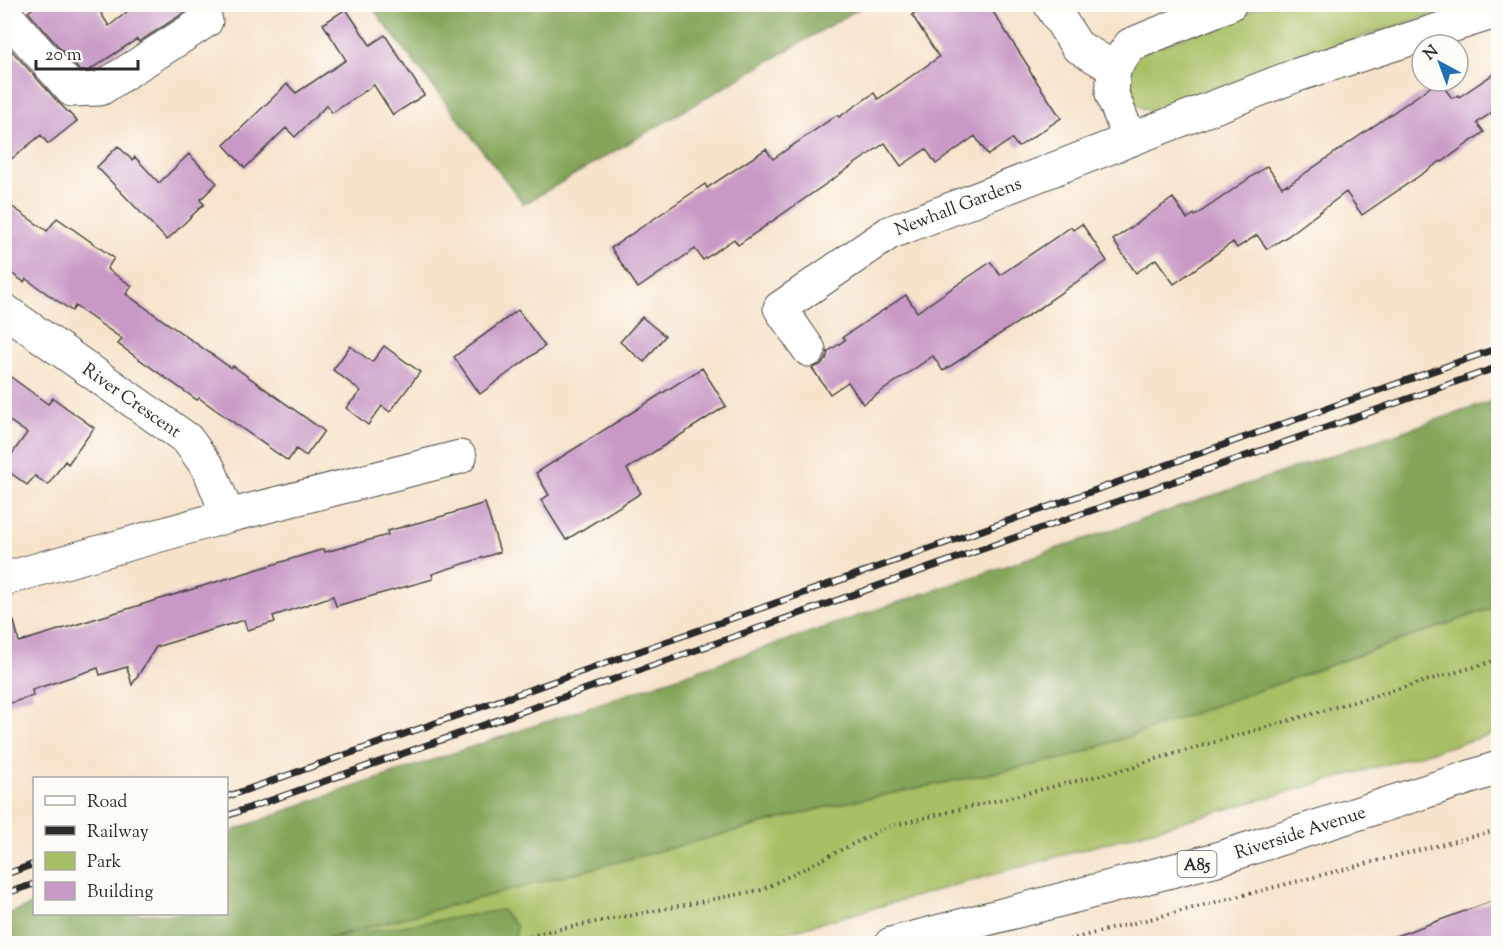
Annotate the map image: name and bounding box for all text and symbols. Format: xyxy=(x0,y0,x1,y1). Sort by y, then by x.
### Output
scale bar xyxy=(36,33,138,71)
north arrow xyxy=(1410,33,1470,93)
text: N xyxy=(1419,41,1444,66)
text: 20 m xyxy=(45,43,82,69)
street label: Newhall Gardens xyxy=(892,172,1026,244)
street label: River Crescent xyxy=(76,358,186,445)
legend xyxy=(33,777,228,915)
text: Road xyxy=(87,790,127,816)
street label: Riverside Avenue xyxy=(1232,800,1370,867)
text: Railway xyxy=(87,820,149,846)
text: Park xyxy=(87,850,122,876)
road number: A85 xyxy=(1178,851,1216,877)
text: Building xyxy=(87,880,153,906)

